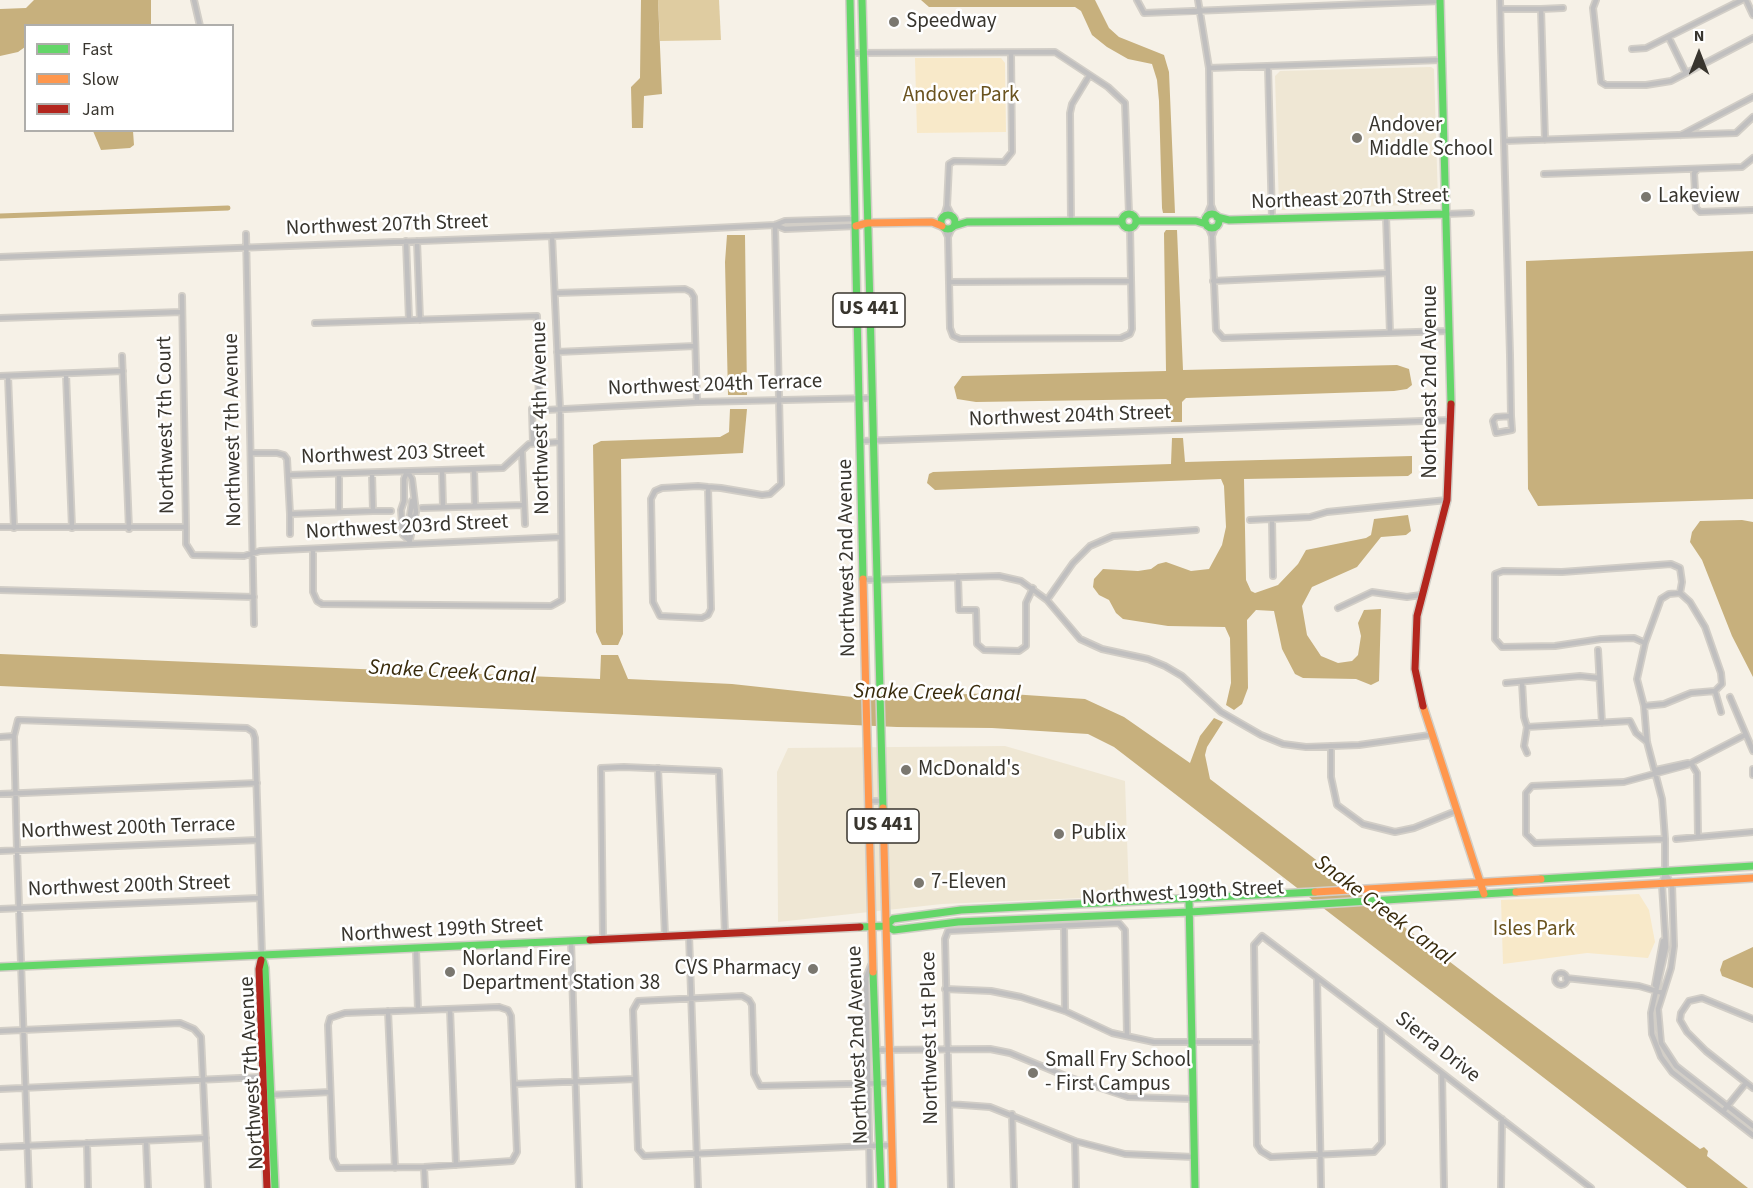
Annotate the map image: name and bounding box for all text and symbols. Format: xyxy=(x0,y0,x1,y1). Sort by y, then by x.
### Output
place label: Speedway xyxy=(906,9,997,35)
marker: Speedway xyxy=(887,15,901,29)
legend xyxy=(24,24,234,132)
north arrow xyxy=(1669,24,1729,84)
text: N xyxy=(1694,25,1704,47)
text: Fast xyxy=(82,37,113,62)
text: Slow xyxy=(82,67,119,92)
park label: Andover Park xyxy=(903,83,1019,109)
text: Jam xyxy=(82,97,115,122)
place label: Andover Middle School xyxy=(1369,113,1493,163)
marker: Andover Middle School xyxy=(1350,131,1364,145)
street label: Northeast 207th Street xyxy=(1251,184,1449,216)
place label: Lakeview xyxy=(1658,184,1740,210)
marker: Lakeview xyxy=(1639,190,1653,204)
street label: Northwest 207th Street xyxy=(285,210,489,242)
street label: Northeast 2nd Avenue xyxy=(1418,285,1444,479)
road number: US 441 xyxy=(833,293,905,327)
street label: Northwest 4th Avenue xyxy=(528,321,556,515)
street label: Northwest 7th Avenue xyxy=(220,333,248,527)
street label: Northwest 7th Court xyxy=(153,336,181,514)
street label: Northwest 204th Terrace xyxy=(607,370,823,402)
street label: Northwest 204th Street xyxy=(968,401,1172,433)
street label: Northwest 203 Street xyxy=(301,439,485,471)
street label: Northwest 2nd Avenue xyxy=(834,459,862,657)
street label: Northwest 203rd Street xyxy=(305,510,509,546)
water label: Snake Creek Canal xyxy=(368,655,536,691)
water label: Snake Creek Canal xyxy=(853,679,1021,709)
place label: McDonald's xyxy=(918,757,1020,783)
marker: McDonald's xyxy=(899,763,913,777)
road number: US 441 xyxy=(847,809,919,843)
street label: Northwest 200th Terrace xyxy=(20,813,236,845)
place label: Publix xyxy=(1071,821,1126,847)
marker: Publix xyxy=(1052,827,1066,841)
water label: Snake Creek Canal xyxy=(1308,850,1458,972)
place label: 7-Eleven xyxy=(931,870,1007,896)
street label: Northwest 200th Street xyxy=(27,871,231,903)
marker: 7-Eleven xyxy=(912,876,926,890)
street label: Northwest 199th Street xyxy=(1081,876,1285,912)
street label: Northwest 199th Street xyxy=(340,913,544,949)
park label: Isles Park xyxy=(1493,917,1575,943)
street label: Northwest 2nd Avenue xyxy=(843,945,875,1145)
place label: Norland Fire Department Station 38 xyxy=(462,947,660,997)
street label: Northwest 1st Place xyxy=(917,951,945,1125)
place label: CVS Pharmacy xyxy=(674,956,801,982)
marker: CVS Pharmacy xyxy=(806,962,820,976)
marker: Norland Fire Department Station 38 xyxy=(443,965,457,979)
street label: Northwest 7th Avenue xyxy=(235,976,271,1170)
street label: Sierra Drive xyxy=(1389,1007,1485,1089)
place label: Small Fry School - First Campus xyxy=(1045,1048,1191,1098)
marker: Small Fry School - First Campus xyxy=(1026,1066,1040,1080)

